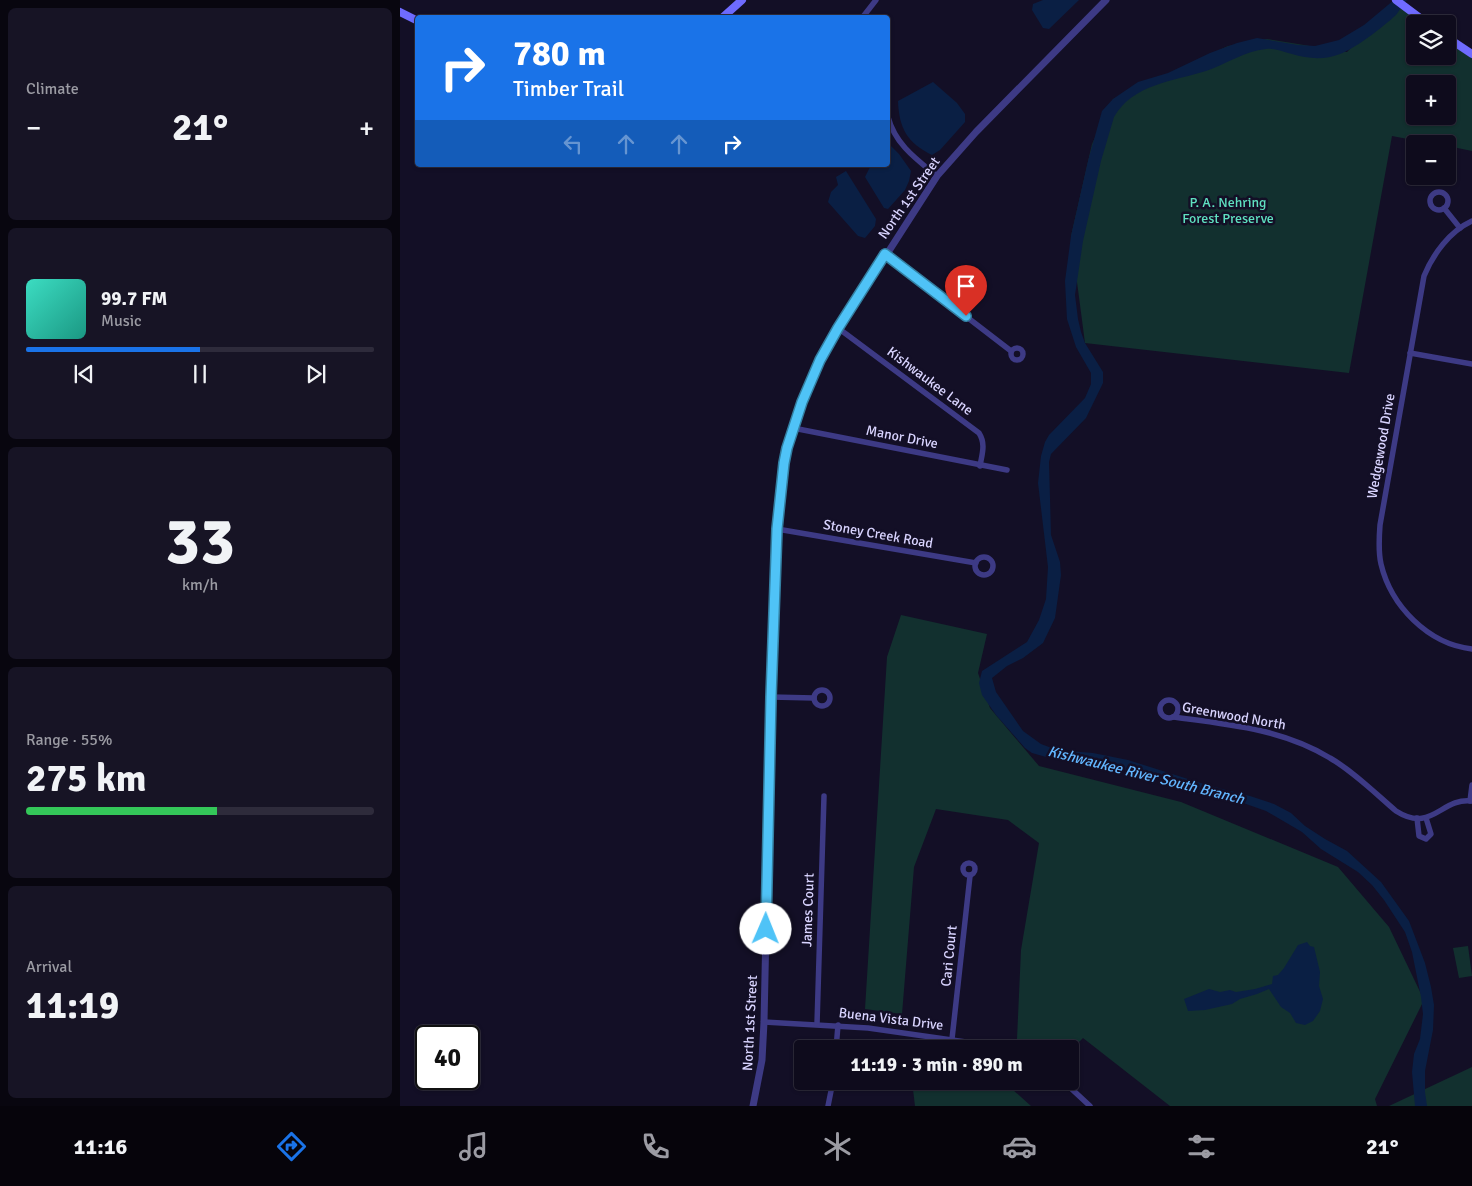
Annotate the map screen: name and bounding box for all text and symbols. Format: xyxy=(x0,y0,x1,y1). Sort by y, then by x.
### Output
map controls xyxy=(1406,15,1456,185)
button: layers xyxy=(1406,15,1456,65)
text: 780 m xyxy=(513,32,606,75)
icon: right xyxy=(430,35,495,100)
text: Timber Trail xyxy=(513,75,624,102)
button: + xyxy=(1406,75,1456,125)
text: Climate xyxy=(26,79,79,99)
text: 21° xyxy=(172,104,228,151)
text: − xyxy=(26,111,41,145)
text: + xyxy=(359,111,374,145)
icon: left xyxy=(559,130,587,158)
icon: ahead xyxy=(612,130,640,158)
icon: ahead xyxy=(665,130,693,158)
icon: right xyxy=(718,130,746,158)
button: − xyxy=(1406,135,1456,185)
street label: North 1st Street xyxy=(875,154,944,242)
park label: P. A. Nehring Forest Preserve xyxy=(1182,194,1274,227)
pin xyxy=(945,265,987,316)
icon: arrive xyxy=(952,272,980,300)
text: 99.7 FM xyxy=(101,287,167,311)
text: Music xyxy=(101,311,142,331)
street label: Kishwaukee Lane xyxy=(884,343,976,419)
icon: previous xyxy=(70,360,98,388)
icon: pause xyxy=(186,360,214,388)
icon: next xyxy=(302,360,330,388)
street label: Wedgewood Drive xyxy=(1363,392,1399,500)
street label: Manor Drive xyxy=(865,422,939,452)
text: 33 xyxy=(165,502,235,582)
street label: Stoney Creek Road xyxy=(822,516,934,552)
text: km/h xyxy=(182,575,218,595)
street label: Greenwood North xyxy=(1181,699,1287,733)
text: Range · 55% xyxy=(26,730,112,750)
water label: Kishwaukee River South Branch xyxy=(1046,742,1247,808)
text: 275 km xyxy=(26,755,147,802)
street label: James Court xyxy=(798,873,818,947)
position arrow xyxy=(739,902,791,954)
street label: Cari Court xyxy=(937,925,961,987)
text: Arrival xyxy=(26,957,72,977)
street label: North 1st Street xyxy=(739,975,761,1071)
text: 11:19 xyxy=(26,982,119,1029)
street label: Buena Vista Drive xyxy=(838,1004,944,1034)
speed limit sign: 40 xyxy=(415,1025,480,1090)
text: 11:19 · 3 min · 890 m xyxy=(850,1053,1023,1077)
icon: directions xyxy=(274,1129,309,1164)
icon: music xyxy=(456,1129,491,1164)
icon: phone xyxy=(638,1129,673,1164)
icon: climate xyxy=(820,1129,855,1164)
icon: car xyxy=(1002,1129,1037,1164)
icon: filters xyxy=(1184,1129,1219,1164)
text: 11:16 xyxy=(73,1133,127,1160)
text: 21° xyxy=(1366,1133,1398,1160)

